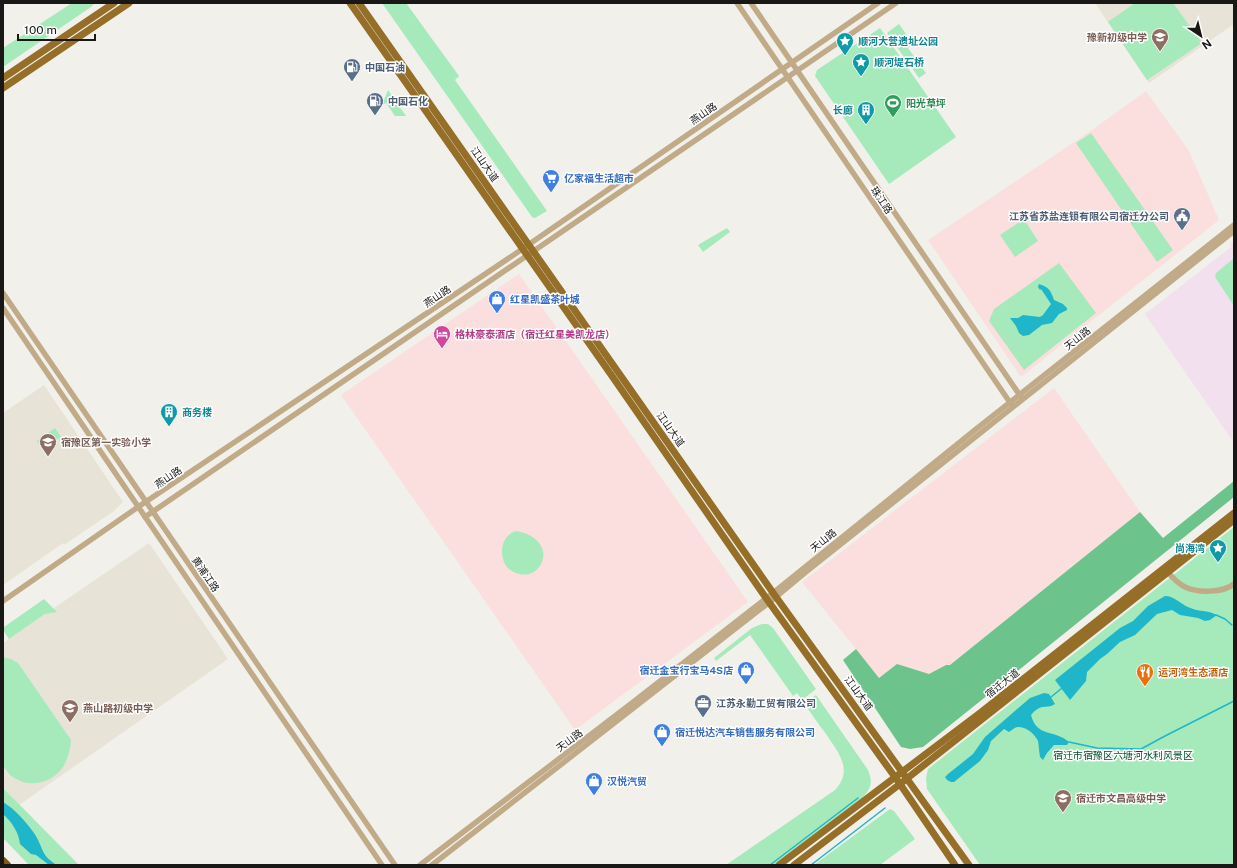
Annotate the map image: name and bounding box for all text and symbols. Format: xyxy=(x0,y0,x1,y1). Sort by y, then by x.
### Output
scale bar xyxy=(18,16,95,42)
north arrow xyxy=(1181,16,1221,56)
text: 100 m xyxy=(24,23,57,37)
school or university icon: 豫新初级中学 xyxy=(1150,27,1170,52)
place icon: 顺河大营遗址公园 xyxy=(835,31,855,56)
place label: 豫新初级中学 xyxy=(1087,31,1147,43)
place label: 顺河大营遗址公园 xyxy=(858,35,938,47)
text: N xyxy=(1200,37,1214,52)
place icon: 顺河堤石桥 xyxy=(851,52,871,77)
place label: 顺河堤石桥 xyxy=(874,56,924,68)
fuel station icon: 中国石油 xyxy=(342,57,362,82)
place label: 中国石油 xyxy=(365,61,405,73)
fuel station icon: 中国石化 xyxy=(365,91,385,116)
sports icon: 阳光草坪 xyxy=(883,93,903,118)
place label: 中国石化 xyxy=(388,95,428,107)
place label: 阳光草坪 xyxy=(906,97,946,109)
street label: 燕山路 xyxy=(687,99,719,127)
building icon: 长廊 xyxy=(856,100,876,125)
place label: 长廊 xyxy=(833,104,853,116)
street label: 江山大道 xyxy=(469,144,501,184)
supermarket icon: 亿家福生活超市 xyxy=(541,168,561,193)
place label: 亿家福生活超市 xyxy=(564,172,634,184)
street label: 珠江路 xyxy=(869,184,895,216)
public building icon: 江苏省苏盐连锁有限公司宿迁分公司 xyxy=(1172,206,1192,231)
place label: 江苏省苏盐连锁有限公司宿迁分公司 xyxy=(1009,210,1169,222)
street label: 燕山路 xyxy=(421,283,453,309)
shop icon: 红星凯盛茶叶城 xyxy=(487,289,507,314)
place label: 红星凯盛茶叶城 xyxy=(510,293,580,305)
hotel icon: 格林豪泰酒店（宿迁红星美凯龙店） xyxy=(432,324,452,349)
street label: 天山路 xyxy=(1061,324,1093,352)
place label: 格林豪泰酒店（宿迁红星美凯龙店） xyxy=(455,328,615,340)
building icon: 商务楼 xyxy=(159,402,179,427)
place label: 商务楼 xyxy=(182,406,212,418)
street label: 江山大道 xyxy=(655,409,687,449)
school or university icon: 宿豫区第一实验小学 xyxy=(38,432,58,457)
place label: 宿豫区第一实验小学 xyxy=(61,436,151,448)
street label: 燕山路 xyxy=(152,464,184,490)
street label: 天山路 xyxy=(808,526,838,554)
place icon: 尚海湾 xyxy=(1208,538,1228,563)
place label: 尚海湾 xyxy=(1175,542,1205,554)
street label: 黄浦江路 xyxy=(190,554,222,594)
shop icon: 宿迁金宝行宝马4S店 xyxy=(736,660,756,685)
restaurant icon: 运河湾生态酒店 xyxy=(1135,662,1155,687)
place label: 宿迁金宝行宝马4S店 xyxy=(640,664,733,676)
street label: 宿迁大道 xyxy=(983,666,1021,700)
place label: 运河湾生态酒店 xyxy=(1158,666,1228,678)
street label: 江山大道 xyxy=(842,673,876,713)
office icon: 江苏永勤工贸有限公司 xyxy=(693,693,713,718)
place label: 江苏永勤工贸有限公司 xyxy=(716,697,816,709)
school or university icon: 燕山路初级中学 xyxy=(60,698,80,723)
place label: 燕山路初级中学 xyxy=(83,702,153,714)
shop icon: 宿迁悦达汽车销售服务有限公司 xyxy=(652,722,672,747)
street label: 天山路 xyxy=(553,726,585,754)
place label: 宿迁悦达汽车销售服务有限公司 xyxy=(675,726,815,738)
park label: 宿迁市宿豫区六塘河水利风景区 xyxy=(1053,749,1193,761)
shop icon: 汉悦汽贸 xyxy=(584,771,604,796)
place label: 汉悦汽贸 xyxy=(607,775,647,787)
school or university icon: 宿迁市文昌高级中学 xyxy=(1053,788,1073,813)
place label: 宿迁市文昌高级中学 xyxy=(1076,792,1166,804)

